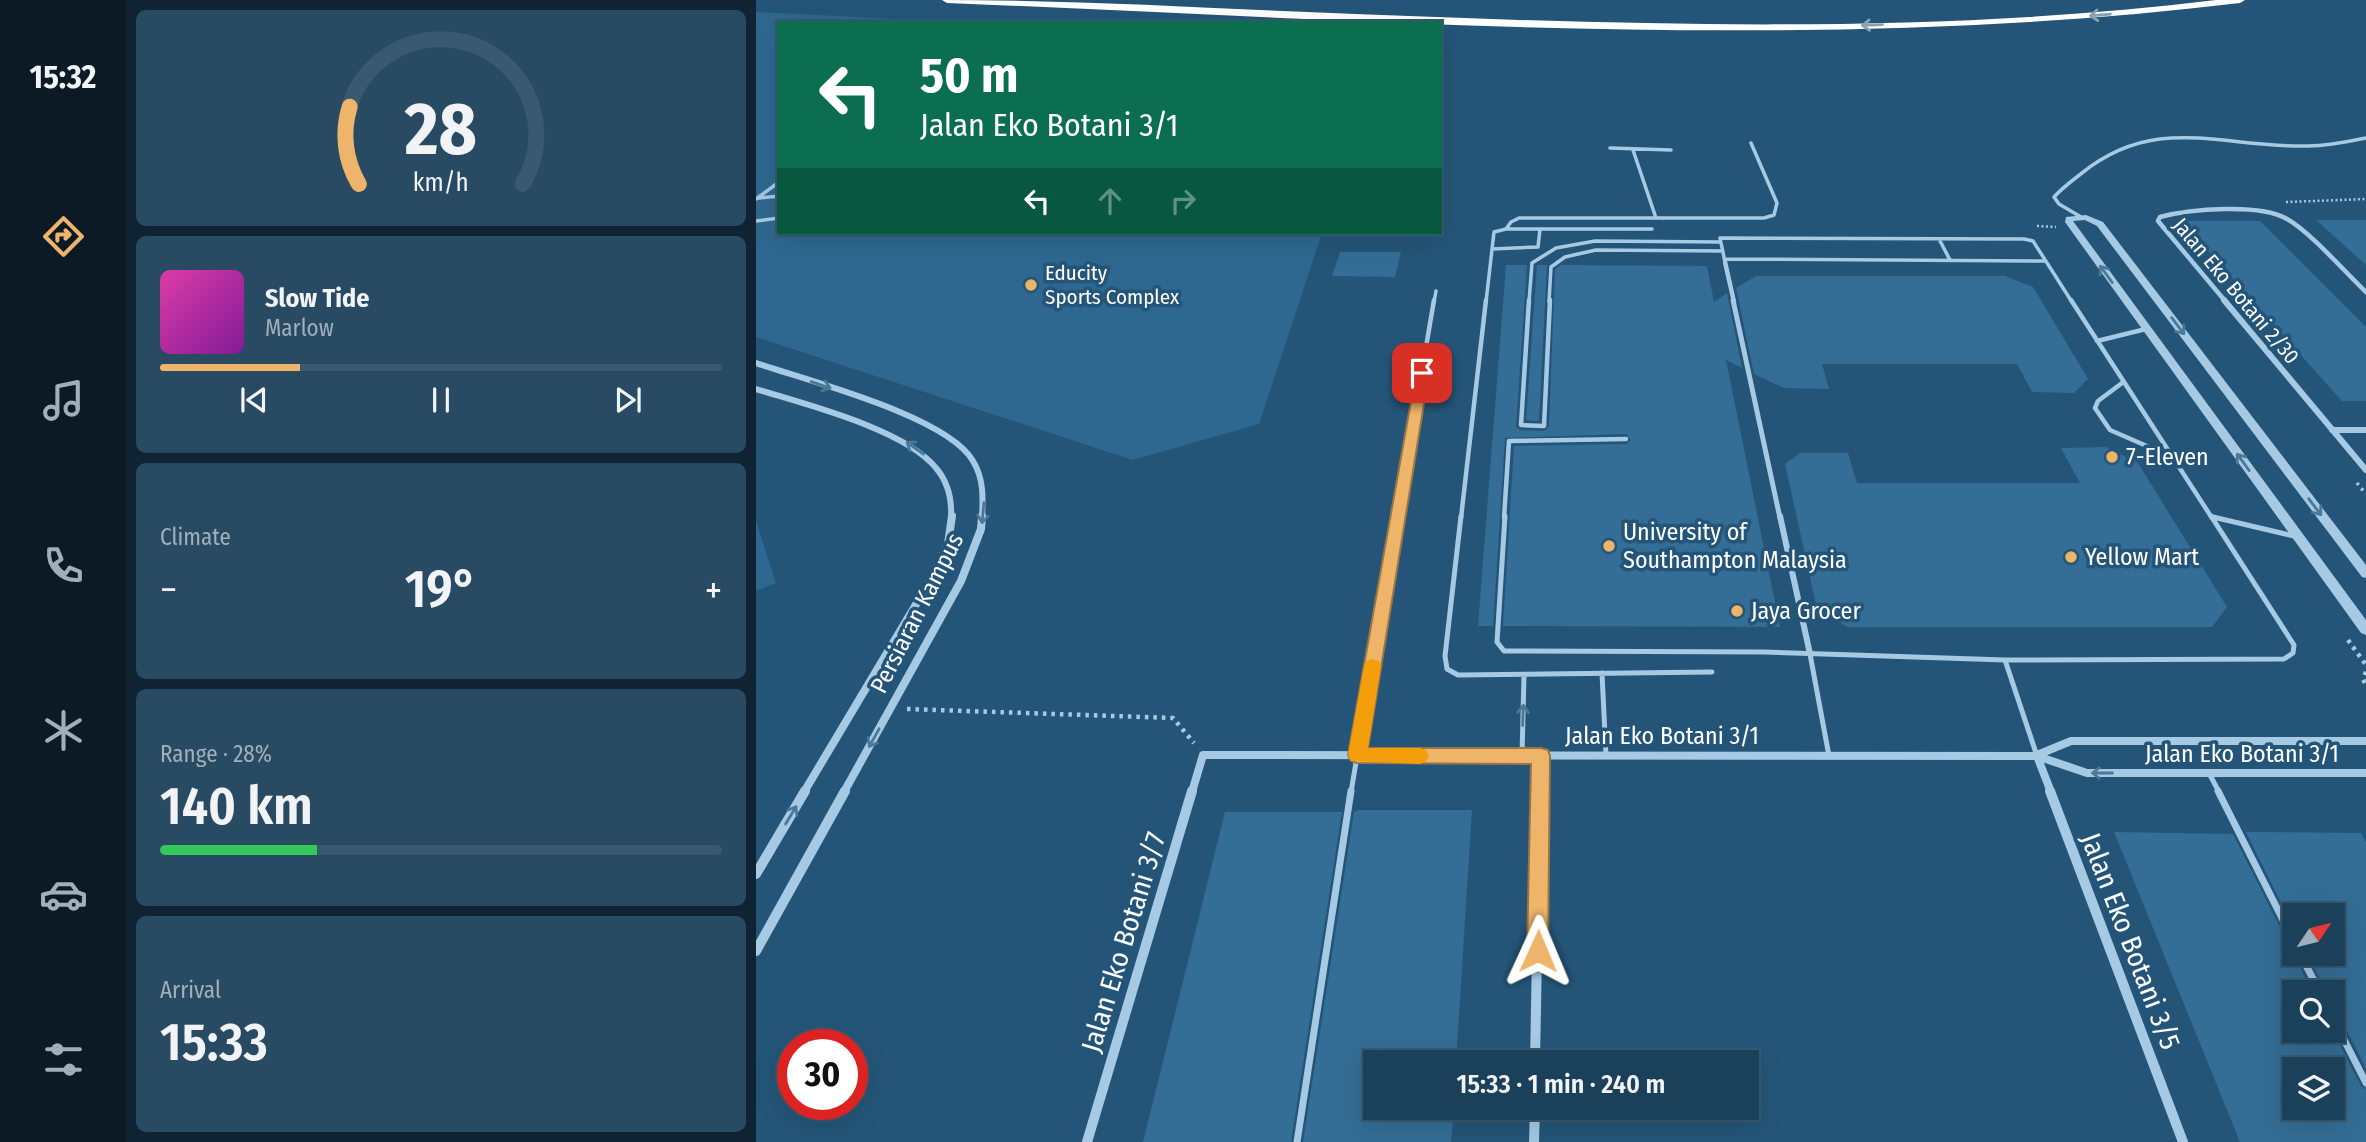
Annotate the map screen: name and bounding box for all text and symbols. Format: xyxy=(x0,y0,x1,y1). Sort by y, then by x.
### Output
one-way arrow xyxy=(2089,9,2111,22)
one-way arrow xyxy=(1861,19,1884,32)
text: 50 m xyxy=(920,46,1018,105)
icon: left xyxy=(805,49,896,140)
text: 15:32 xyxy=(30,58,96,96)
text: 28 xyxy=(404,87,477,174)
text: Jalan Eko Botani 3/1 xyxy=(920,106,1178,144)
text: km/h xyxy=(413,168,469,198)
icon: left xyxy=(1018,182,1056,220)
icon: ahead xyxy=(1091,182,1129,220)
icon: right xyxy=(1164,182,1202,220)
icon: directions xyxy=(39,212,88,261)
street label: Jalan Eko Botani 2/30 xyxy=(2167,213,2305,369)
place label: Educity Sports Complex xyxy=(1045,260,1180,310)
one-way arrow xyxy=(2099,265,2113,284)
marker: Educity Sports Complex xyxy=(1023,277,1039,293)
text: Slow Tide xyxy=(265,283,369,314)
text: Marlow xyxy=(265,314,334,342)
one-way arrow xyxy=(2170,316,2185,335)
pin xyxy=(1392,343,1452,403)
icon: arrive xyxy=(1403,354,1441,392)
icon: music xyxy=(39,376,88,425)
one-way arrow xyxy=(809,380,831,392)
icon: previous xyxy=(235,381,273,419)
icon: pause xyxy=(422,381,460,419)
icon: next xyxy=(609,381,647,419)
one-way arrow xyxy=(906,441,925,455)
place label: 7-Eleven xyxy=(2126,443,2209,471)
marker: 7-Eleven xyxy=(2104,449,2120,465)
one-way arrow xyxy=(2235,453,2250,471)
one-way arrow xyxy=(2308,497,2323,516)
one-way arrow xyxy=(976,501,989,523)
place label: University of Southampton Malaysia xyxy=(1623,518,1847,574)
text: Climate xyxy=(160,523,231,551)
street label: Persiaran Kampus xyxy=(865,528,969,698)
marker: University of Southampton Malaysia xyxy=(1601,538,1617,554)
icon: phone xyxy=(39,541,88,590)
place label: Yellow Mart xyxy=(2085,543,2199,571)
marker: Yellow Mart xyxy=(2063,549,2079,565)
text: 19° xyxy=(405,558,477,621)
text: − xyxy=(160,567,177,613)
text: + xyxy=(705,567,722,613)
place label: Jaya Grocer xyxy=(1751,597,1861,625)
marker: Jaya Grocer xyxy=(1729,603,1745,619)
one-way arrow xyxy=(1516,704,1530,727)
icon: climate xyxy=(39,706,88,755)
street label: Jalan Eko Botani 3/1 xyxy=(1565,722,1759,750)
one-way arrow xyxy=(867,728,881,748)
text: Range · 28% xyxy=(160,740,272,768)
street label: Jalan Eko Botani 3/1 xyxy=(2145,740,2339,768)
one-way arrow xyxy=(2091,766,2114,780)
text: 140 km xyxy=(160,775,313,838)
one-way arrow xyxy=(784,806,798,826)
street label: Jalan Eko Botani 3/7 xyxy=(1074,828,1173,1056)
street label: Jalan Eko Botani 3/5 xyxy=(2074,828,2187,1054)
icon: car xyxy=(39,870,88,919)
north arrow xyxy=(2282,903,2345,966)
map controls xyxy=(2282,903,2345,1120)
position arrow xyxy=(1501,914,1575,988)
text: Arrival xyxy=(160,976,221,1004)
button: search xyxy=(2282,980,2345,1043)
text: 15:33 xyxy=(160,1011,268,1074)
speed limit sign: 30 xyxy=(777,1029,868,1120)
icon: filters xyxy=(39,1035,88,1084)
button: layers xyxy=(2282,1057,2345,1120)
text: 15:33 · 1 min · 240 m xyxy=(1457,1069,1665,1100)

